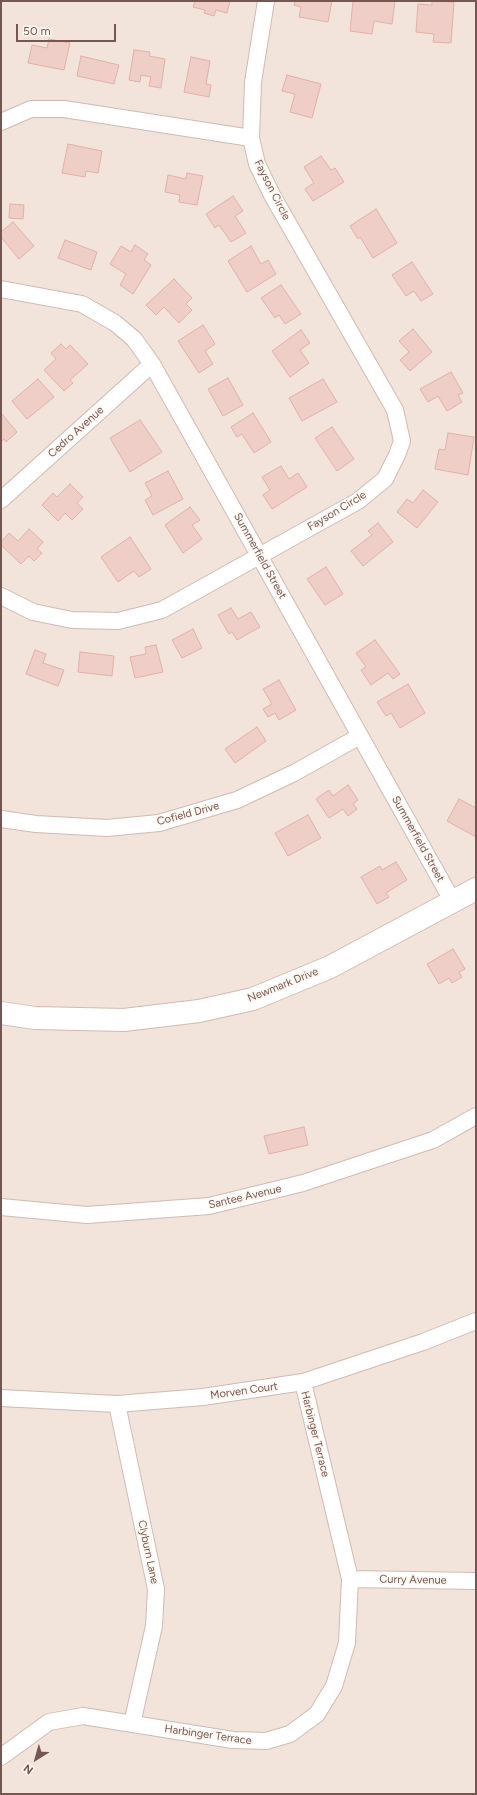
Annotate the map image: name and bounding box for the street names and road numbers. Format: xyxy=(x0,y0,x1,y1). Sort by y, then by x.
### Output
street label: Fayson Circle xyxy=(251,158,293,222)
street label: Cedro Avenue xyxy=(45,404,107,460)
street label: Fayson Circle xyxy=(305,488,369,534)
street label: Summerfield Street xyxy=(231,511,289,601)
street label: Summerfield Street xyxy=(389,794,447,884)
street label: Cofield Drive xyxy=(155,799,221,829)
street label: Newmark Drive xyxy=(246,965,320,1005)
street label: Santee Avenue xyxy=(207,1182,283,1212)
street label: Morven Court xyxy=(209,1380,279,1402)
street label: Harbinger Terrace xyxy=(298,1390,332,1478)
street label: Clyburn Lane xyxy=(135,1519,161,1585)
street label: Curry Avenue xyxy=(379,1573,447,1587)
street label: Harbinger Terrace xyxy=(163,1722,253,1748)

